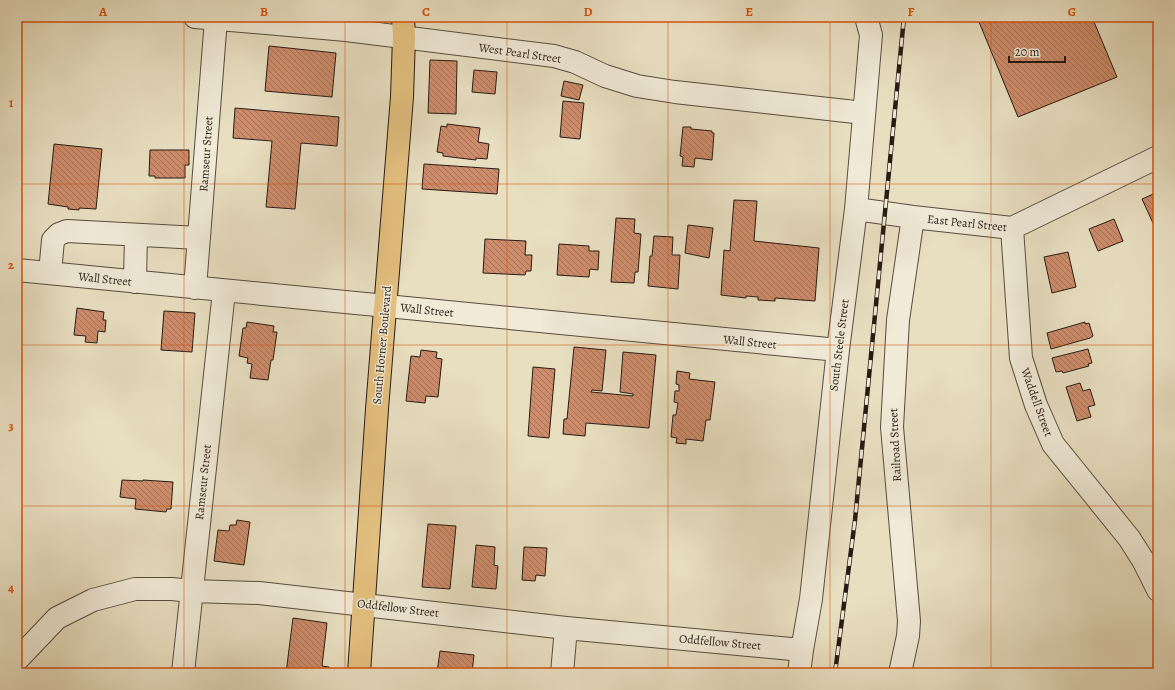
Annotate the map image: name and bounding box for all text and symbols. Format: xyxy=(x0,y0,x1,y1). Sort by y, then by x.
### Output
text: A xyxy=(98,3,108,20)
text: B xyxy=(260,3,268,20)
text: C xyxy=(422,3,430,20)
text: D xyxy=(583,3,593,20)
text: E xyxy=(745,3,753,20)
text: F xyxy=(908,3,915,20)
text: G xyxy=(1068,3,1076,20)
scale bar xyxy=(1009,38,1065,64)
street label: West Pearl Street xyxy=(477,39,562,67)
text: 20 m xyxy=(1015,44,1039,60)
text: 1 xyxy=(9,94,14,111)
street label: Ramseur Street xyxy=(195,116,217,192)
street label: East Pearl Street xyxy=(926,211,1008,235)
text: 2 xyxy=(8,256,15,273)
street label: Wall Street xyxy=(77,268,133,290)
street label: South Horner Boulevard xyxy=(369,284,395,405)
street label: South Steele Street xyxy=(825,298,853,392)
street label: Wall Street xyxy=(399,299,455,321)
street label: Wall Street xyxy=(722,331,778,353)
street label: Waddell Street xyxy=(1017,365,1057,439)
street label: Railroad Street xyxy=(885,408,905,482)
text: 3 xyxy=(8,417,14,434)
street label: Ramseur Street xyxy=(191,443,215,521)
text: 4 xyxy=(8,579,14,596)
street label: Oddfellow Street xyxy=(356,595,440,621)
street label: Oddfellow Street xyxy=(678,630,762,654)

